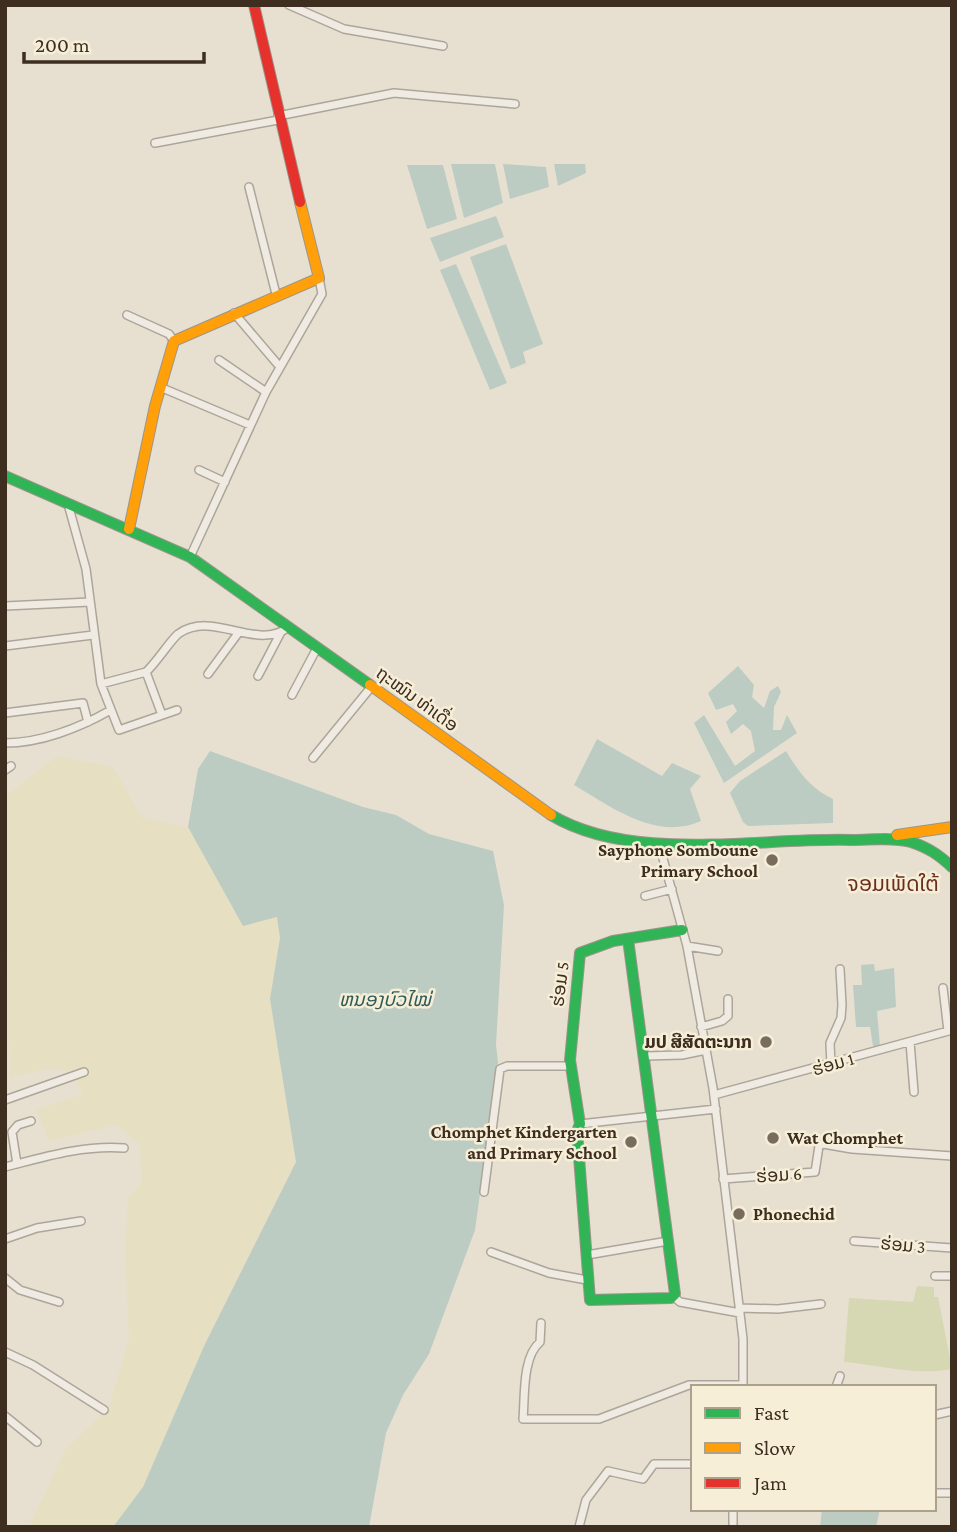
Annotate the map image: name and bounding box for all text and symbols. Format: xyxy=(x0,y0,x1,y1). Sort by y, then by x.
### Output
scale bar xyxy=(24,21,205,65)
text: 200 m xyxy=(35,33,90,57)
street label: ຖະໝົນ ທ່າເດື່ອ xyxy=(372,659,464,735)
place label: Sayphone Somboune Primary School xyxy=(598,840,758,881)
marker: Sayphone Somboune Primary School xyxy=(764,852,780,868)
district label: ຈອມເພັດໃຕ້ xyxy=(847,872,940,896)
street label: ຮ່ອມ 5 xyxy=(547,960,573,1008)
water label: ຫນອງບົວໄໝ່ xyxy=(339,989,434,1010)
place label: ມປ ສີສັດຕະນາກ xyxy=(645,1032,752,1052)
marker: ມປ ສີສັດຕະນາກ xyxy=(758,1034,774,1050)
street label: ຮ່ອມ 1 xyxy=(810,1049,856,1079)
place label: Chomphet Kindergarten and Primary School xyxy=(430,1122,618,1163)
place label: Wat Chomphet xyxy=(786,1128,903,1148)
marker: Wat Chomphet xyxy=(765,1130,781,1146)
marker: Chomphet Kindergarten and Primary School xyxy=(623,1134,639,1150)
street label: ຮ່ອມ 6 xyxy=(755,1163,803,1187)
place label: Phonechid xyxy=(753,1204,835,1224)
marker: Phonechid xyxy=(731,1206,747,1222)
street label: ຮ່ອມ 3 xyxy=(880,1233,926,1257)
legend xyxy=(691,1385,936,1511)
text: Fast xyxy=(754,1401,790,1425)
text: Slow xyxy=(754,1436,796,1460)
text: Jam xyxy=(752,1471,787,1495)

